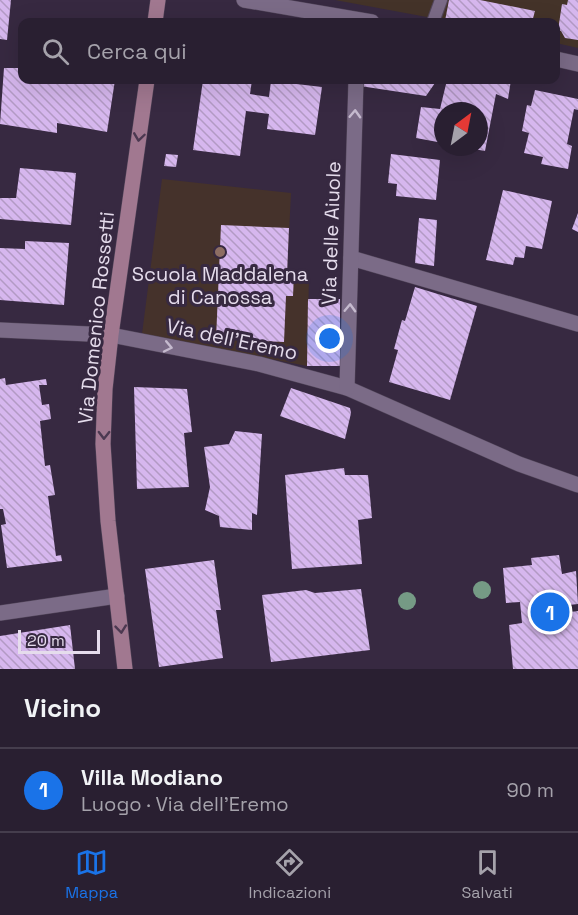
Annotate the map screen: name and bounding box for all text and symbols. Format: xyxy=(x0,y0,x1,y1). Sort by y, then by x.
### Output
search box xyxy=(18,18,560,84)
icon: search xyxy=(39,35,72,68)
text: Cerca qui xyxy=(87,37,187,65)
north arrow xyxy=(434,102,488,156)
one-way arrow xyxy=(349,109,361,118)
one-way arrow xyxy=(133,133,145,142)
street label: Via delle Aiuole xyxy=(315,161,347,305)
street label: Via Domenico Rossetti xyxy=(72,210,120,426)
marker: Scuola Maddalena di Canossa xyxy=(213,245,227,259)
place label: Scuola Maddalena di Canossa xyxy=(132,261,308,310)
one-way arrow xyxy=(343,304,356,313)
street label: Via dell'Eremo xyxy=(164,312,300,366)
your location xyxy=(315,324,344,353)
one-way arrow xyxy=(163,340,173,353)
one-way arrow xyxy=(97,431,110,440)
pin: 1 xyxy=(530,590,570,634)
one-way arrow xyxy=(114,625,126,634)
scale bar xyxy=(18,627,100,654)
text: 20 m xyxy=(27,630,65,651)
text: Vicino xyxy=(24,691,101,725)
text: Villa Modiano xyxy=(81,763,223,791)
text: 1 xyxy=(39,777,48,803)
text: 90 m xyxy=(507,777,554,803)
text: Luogo · Via dell'Eremo xyxy=(81,791,289,817)
tab: Mappa xyxy=(65,846,118,903)
tab: Indicazioni xyxy=(248,846,331,903)
tab: Salvati xyxy=(461,846,513,903)

